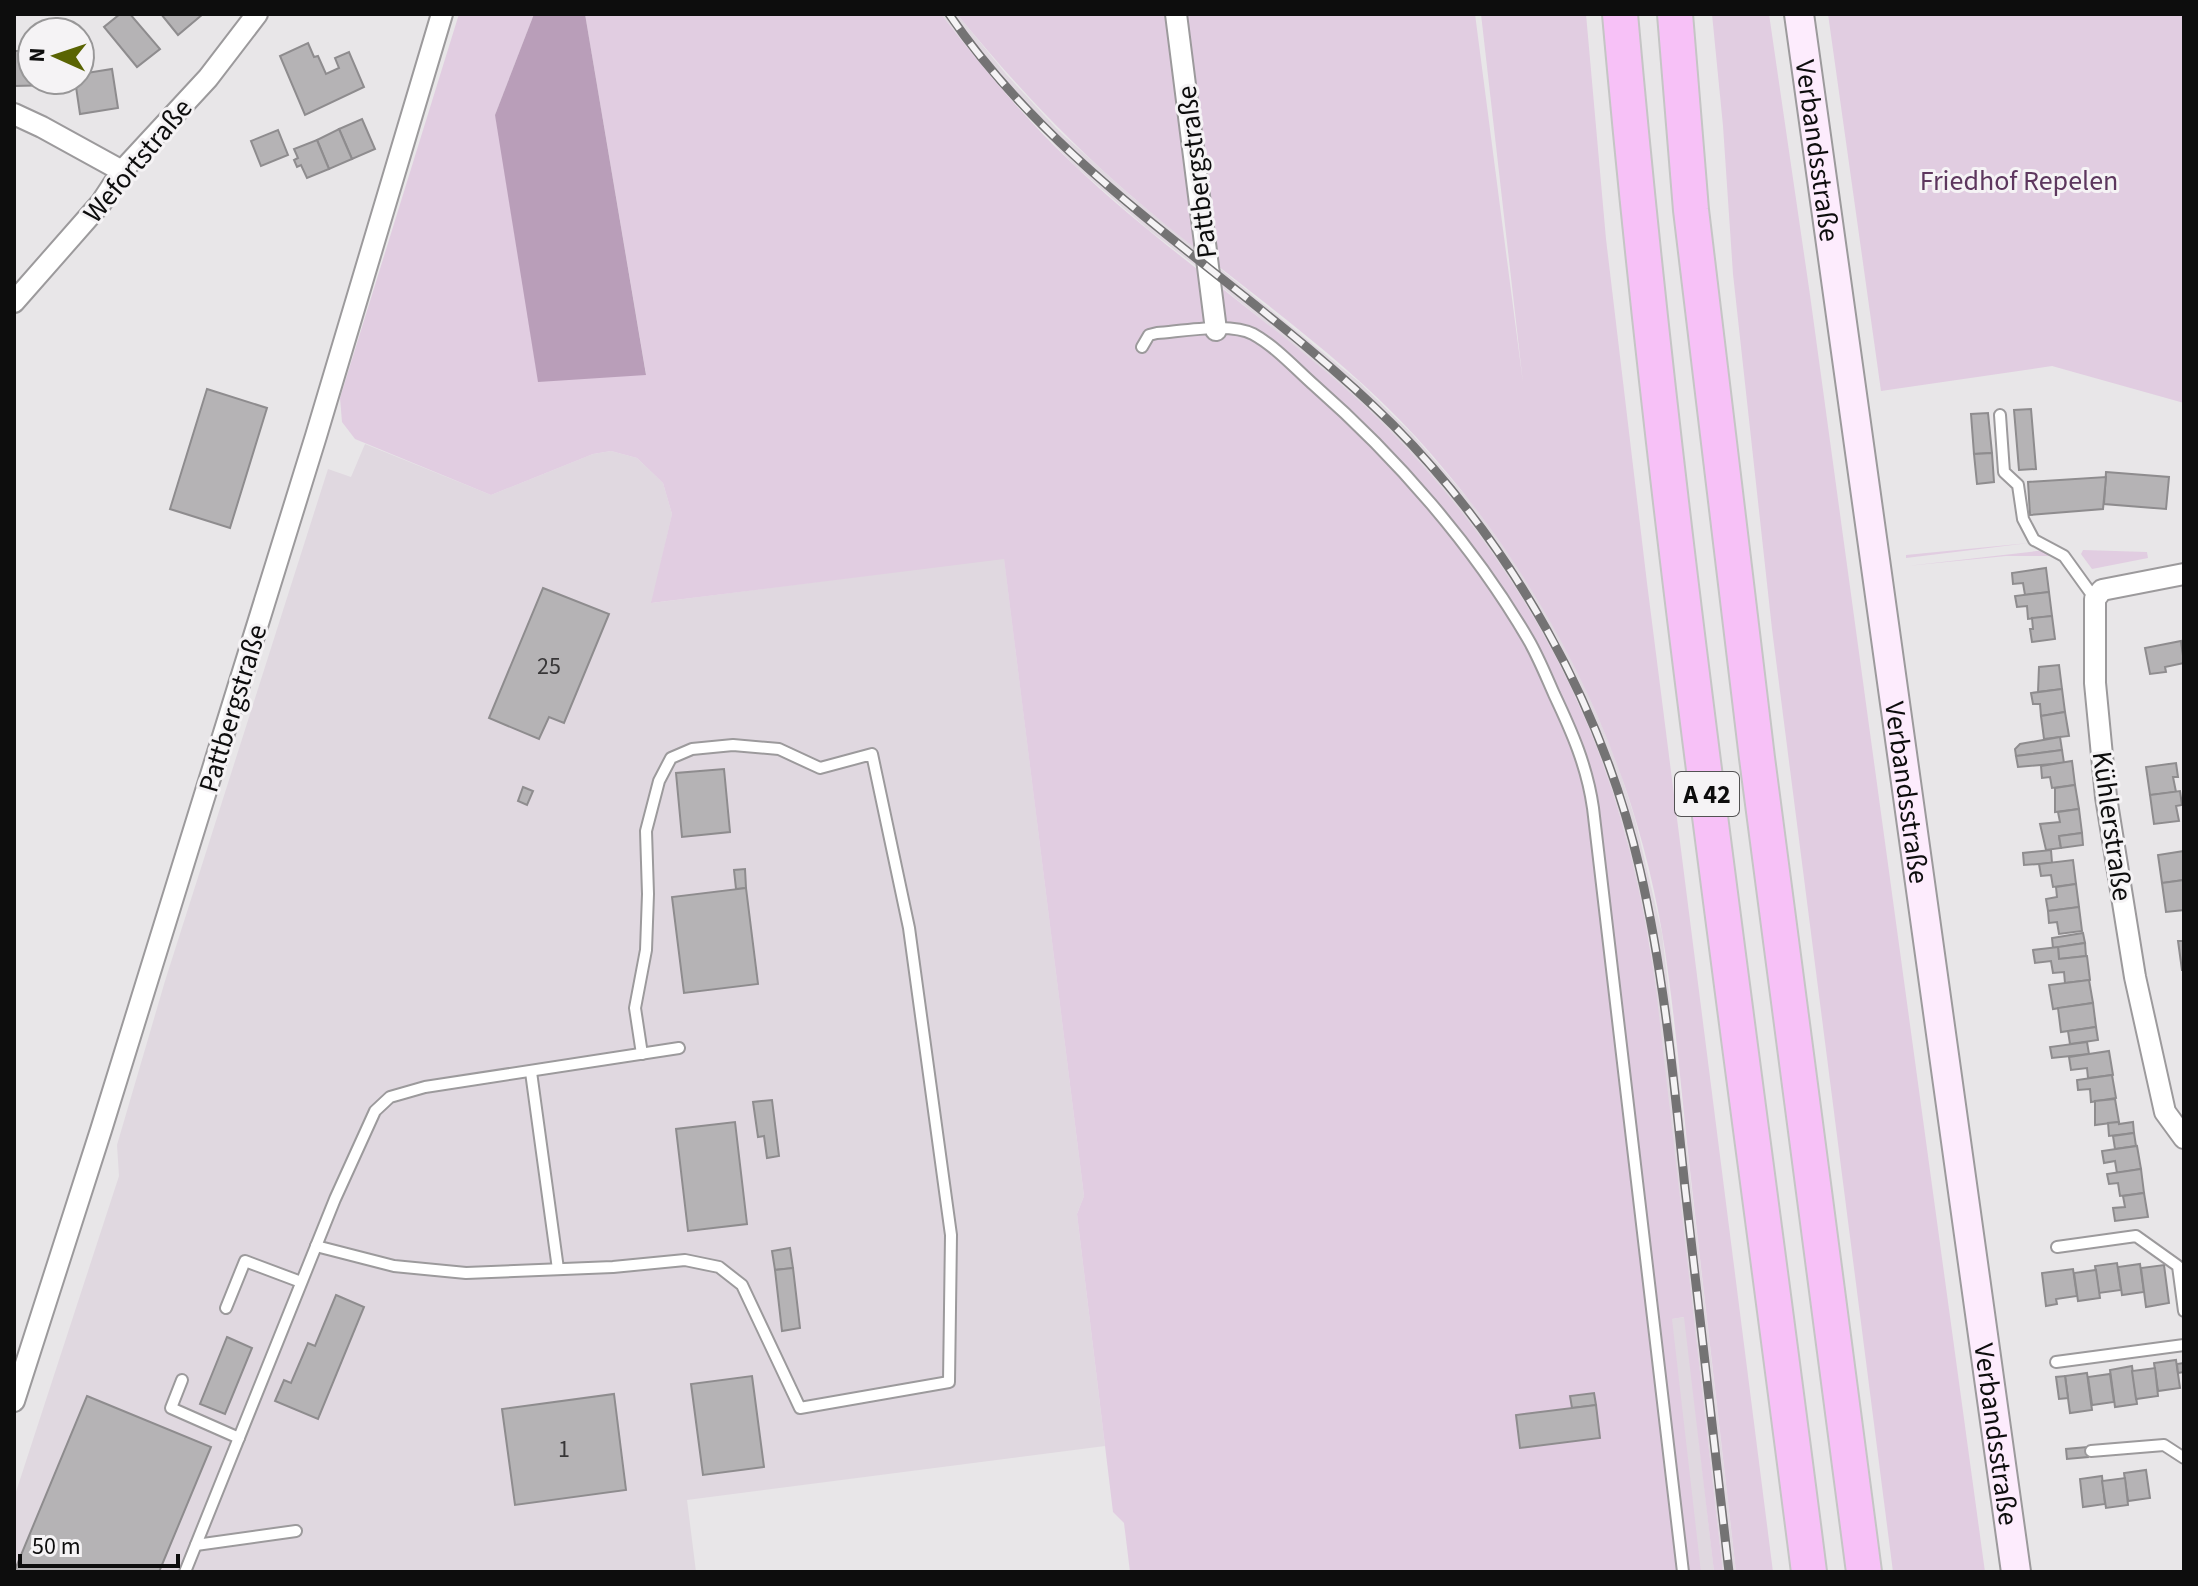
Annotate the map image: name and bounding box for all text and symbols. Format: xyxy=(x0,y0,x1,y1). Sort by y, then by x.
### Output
north arrow xyxy=(16,16,96,96)
text: N xyxy=(21,47,53,63)
street label: Verbandsstraße xyxy=(1785,57,1850,244)
street label: Pattbergstraße xyxy=(1167,83,1227,260)
street label: Wefortstraße xyxy=(74,90,202,232)
park label: Friedhof Repelen xyxy=(1920,161,2118,201)
street label: Pattbergstraße xyxy=(188,619,277,797)
house number: 25 xyxy=(537,649,561,684)
street label: Verbandsstraße xyxy=(1874,699,1939,886)
street label: Kühlerstraße xyxy=(2082,749,2142,904)
road number: A 42 xyxy=(1675,772,1739,816)
street label: Verbandsstraße xyxy=(1963,1341,2028,1528)
house number: 1 xyxy=(558,1432,570,1467)
scale bar xyxy=(20,1518,178,1568)
text: 50 m xyxy=(32,1529,81,1564)

